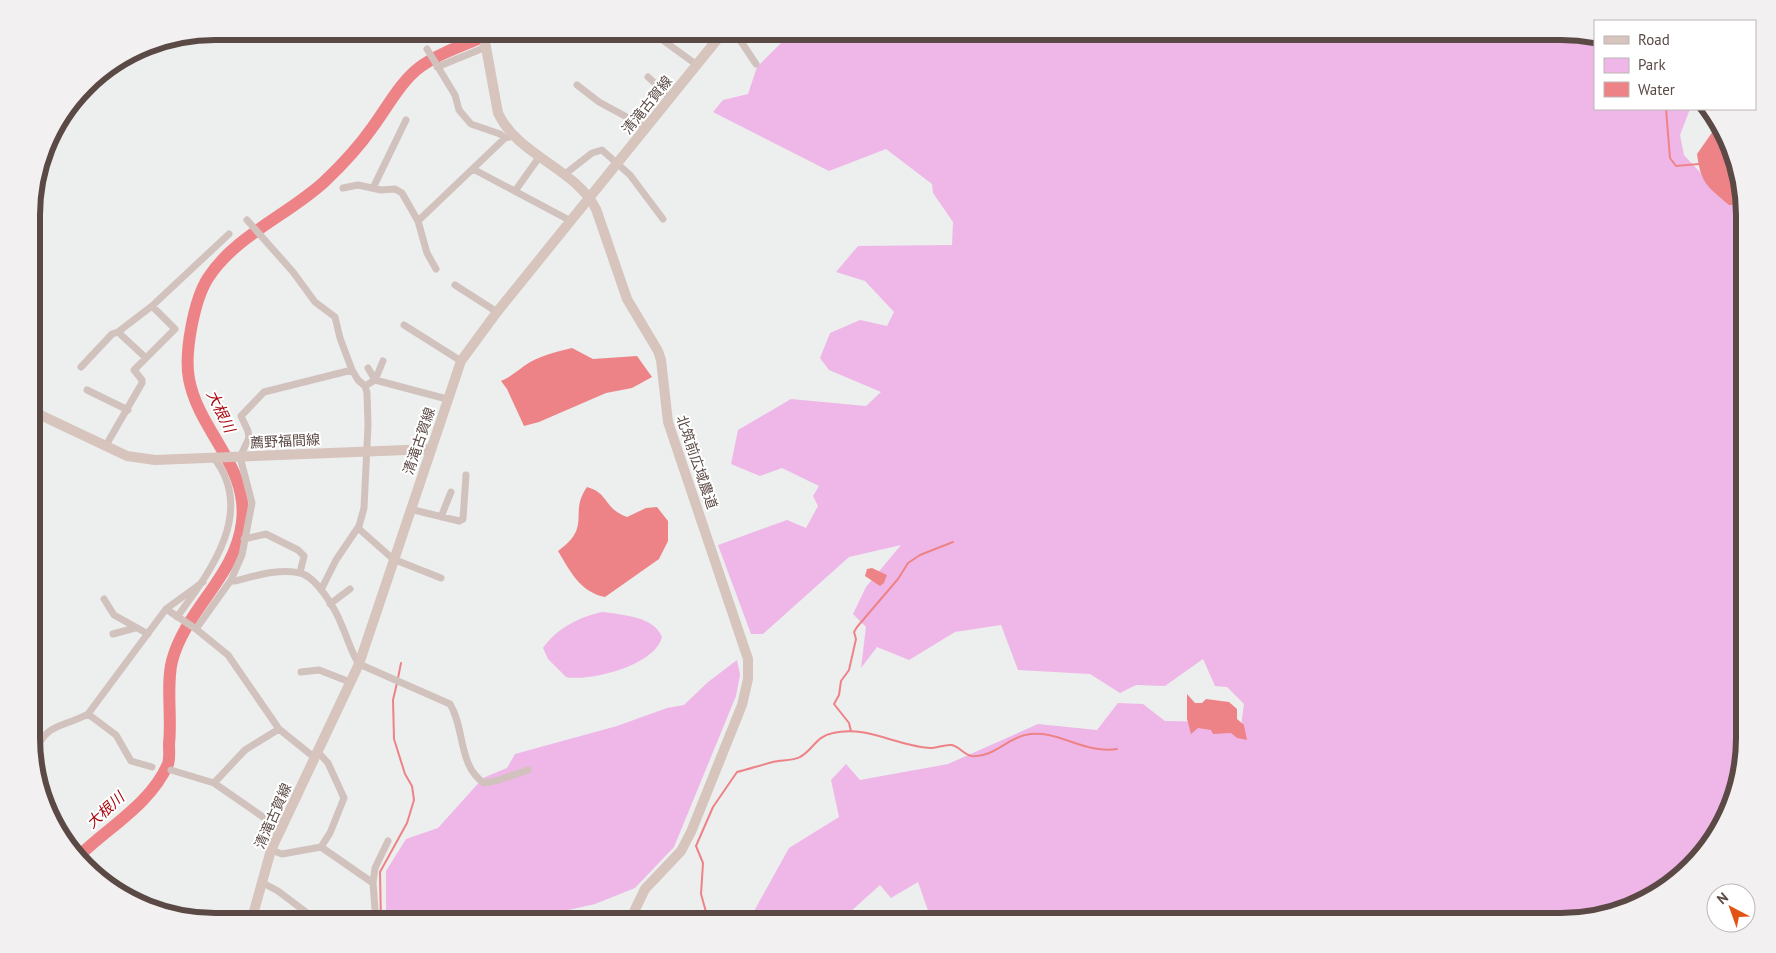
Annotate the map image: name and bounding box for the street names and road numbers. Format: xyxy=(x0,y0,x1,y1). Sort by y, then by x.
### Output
street label: 清滝古賀線 xyxy=(618,72,676,138)
street label: 清滝古賀線 xyxy=(399,405,439,477)
street label: 北筑前広域農道 xyxy=(673,413,721,511)
street label: 薦野福間線 xyxy=(250,430,320,452)
street label: 清滝古賀線 xyxy=(251,780,295,852)

